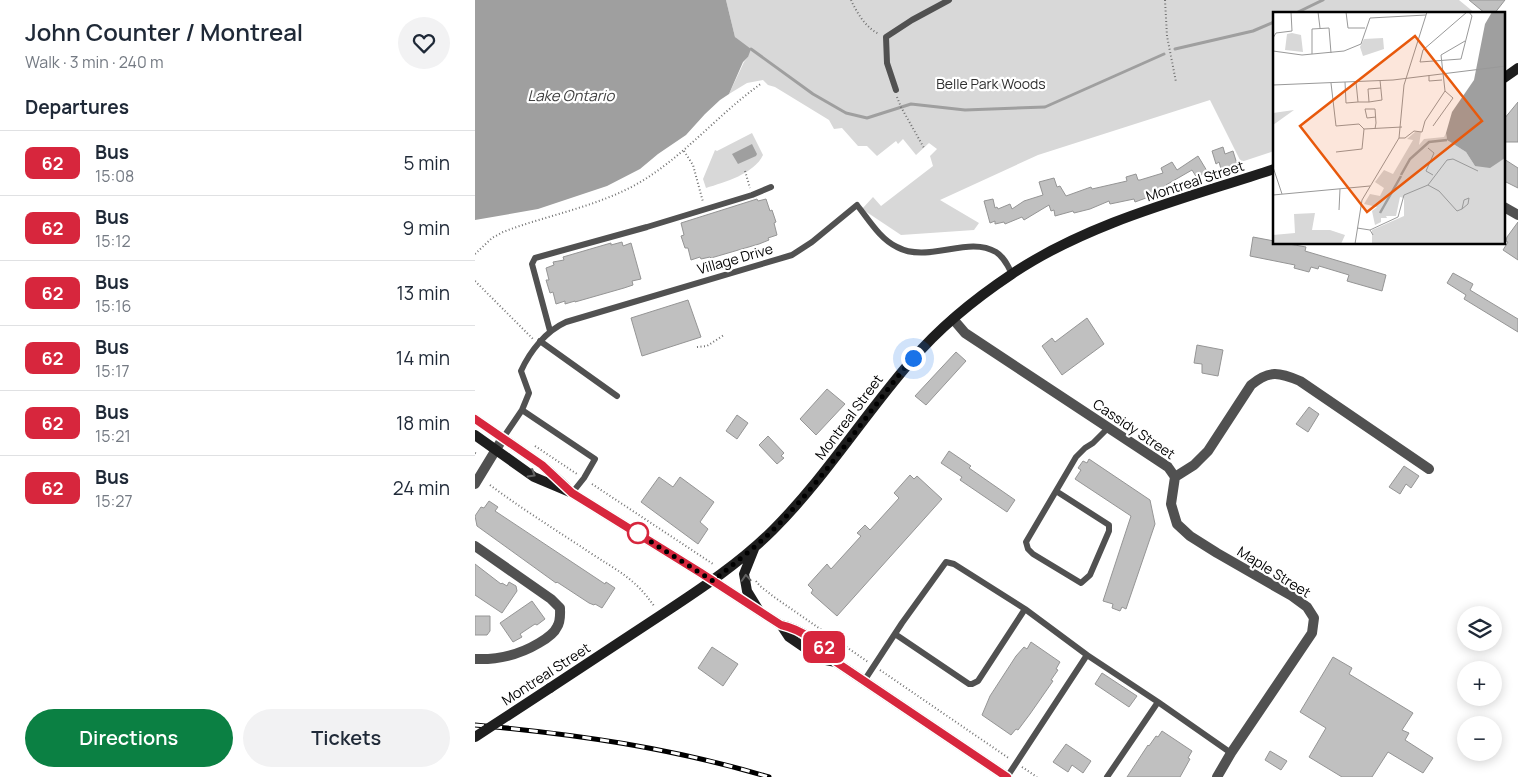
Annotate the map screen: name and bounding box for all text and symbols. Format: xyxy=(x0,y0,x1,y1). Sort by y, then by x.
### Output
inset map xyxy=(1273,12,1505,245)
text: John Counter / Montreal xyxy=(25,15,303,48)
button: heart xyxy=(398,17,450,69)
text: Walk · 3 min · 240 m xyxy=(25,51,163,73)
park label: Belle Park Woods xyxy=(936,74,1046,93)
water label: Lake Ontario xyxy=(528,85,616,106)
text: Departures xyxy=(25,94,129,120)
text: Bus xyxy=(95,139,129,165)
text: 5 min xyxy=(403,150,450,176)
text: 62 xyxy=(42,151,63,175)
street label: Montreal Street xyxy=(1143,156,1247,205)
text: 15:08 xyxy=(95,165,134,187)
text: Bus xyxy=(95,204,129,230)
text: 9 min xyxy=(403,215,450,241)
text: 62 xyxy=(42,216,63,240)
text: 15:12 xyxy=(95,230,131,252)
street label: Village Drive xyxy=(695,239,775,278)
text: Bus xyxy=(95,269,129,295)
text: 13 min xyxy=(396,280,450,306)
text: 62 xyxy=(42,281,63,305)
text: 15:16 xyxy=(95,295,131,317)
text: Bus xyxy=(95,334,129,360)
text: 14 min xyxy=(396,345,450,371)
text: 62 xyxy=(42,346,63,370)
your location xyxy=(901,346,926,371)
text: 15:17 xyxy=(95,360,130,382)
street label: Montreal Street xyxy=(810,370,887,463)
street label: Cassidy Street xyxy=(1089,394,1179,463)
text: Bus xyxy=(95,399,129,425)
text: 18 min xyxy=(396,410,450,436)
text: 62 xyxy=(42,411,63,435)
text: 15:21 xyxy=(95,425,131,447)
text: Bus xyxy=(95,464,129,490)
one-way arrow xyxy=(527,468,536,478)
text: 24 min xyxy=(393,475,450,501)
text: 62 xyxy=(42,476,63,500)
text: 15:27 xyxy=(95,490,132,512)
unlabelled marker xyxy=(627,522,649,544)
street label: Maple Street xyxy=(1234,541,1315,602)
one-way arrow xyxy=(740,574,751,582)
map controls xyxy=(1457,606,1502,761)
button: layers xyxy=(1457,606,1502,651)
line badge: 62 xyxy=(801,631,847,663)
text: 62 xyxy=(813,635,835,659)
street label: Montreal Street xyxy=(498,638,594,709)
button: + xyxy=(1457,661,1502,706)
button: Directions xyxy=(25,709,233,767)
button: Tickets xyxy=(243,709,450,767)
button: − xyxy=(1457,716,1502,761)

